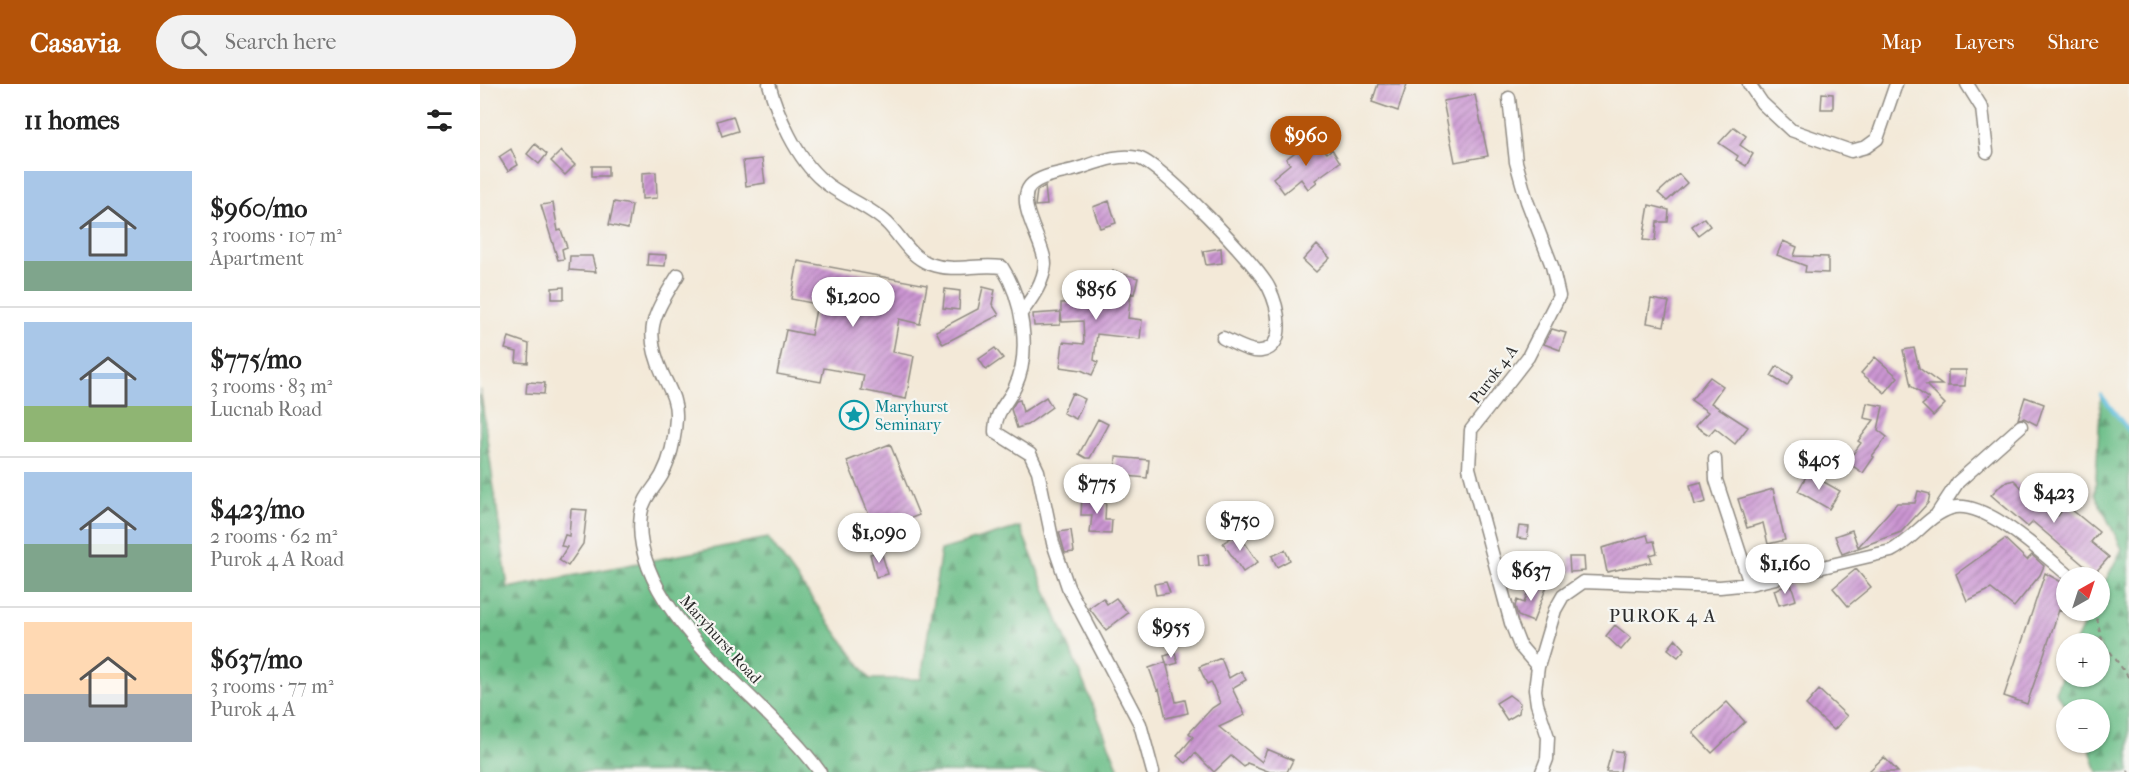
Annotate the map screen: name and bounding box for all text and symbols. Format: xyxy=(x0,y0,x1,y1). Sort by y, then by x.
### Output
search box xyxy=(156,15,576,69)
text: Casavia xyxy=(30,26,120,59)
icon: search xyxy=(177,26,210,59)
text: Search here xyxy=(225,29,336,55)
text: Map xyxy=(1881,30,1922,54)
text: Layers xyxy=(1955,30,2014,54)
text: Share xyxy=(2047,30,2099,54)
icon: filters xyxy=(423,104,456,137)
text: 11 homes xyxy=(24,105,120,136)
pin: $960 xyxy=(1270,116,1342,167)
text: $960 xyxy=(1284,124,1328,147)
text: $960/mo xyxy=(210,193,307,224)
icon: home xyxy=(72,195,144,267)
text: 3 rooms · 107 m² xyxy=(210,224,342,247)
text: Apartment xyxy=(210,247,304,270)
pin: $856 xyxy=(1060,270,1132,321)
pin: $1,200 xyxy=(804,277,902,328)
text: $856 xyxy=(1076,278,1116,301)
text: $1,200 xyxy=(826,285,880,308)
street label: Purok 4 A xyxy=(1465,341,1522,407)
text: $775/mo xyxy=(210,344,302,375)
icon: home xyxy=(72,346,144,418)
text: 3 rooms · 83 m² xyxy=(210,375,333,398)
place label: Maryhurst Seminary xyxy=(875,397,949,434)
text: Lucnab Road xyxy=(210,398,322,421)
place icon: Maryhurst Seminary xyxy=(838,399,870,431)
pin: $405 xyxy=(1783,440,1855,491)
text: $405 xyxy=(1798,448,1840,471)
pin: $775 xyxy=(1061,464,1133,515)
text: $775 xyxy=(1078,472,1116,495)
pin: $423 xyxy=(2018,473,2090,524)
text: $423 xyxy=(2033,481,2075,504)
text: $423/mo xyxy=(210,494,305,525)
icon: home xyxy=(72,496,144,568)
pin: $750 xyxy=(1204,501,1276,552)
text: $750 xyxy=(1220,509,1260,532)
pin: $1,090 xyxy=(830,513,928,564)
text: $1,090 xyxy=(852,521,906,544)
text: 2 rooms · 62 m² xyxy=(210,525,337,548)
pin: $1,160 xyxy=(1736,544,1834,595)
text: Purok 4 A Road xyxy=(210,548,344,571)
pin: $637 xyxy=(1495,551,1567,602)
text: $1,160 xyxy=(1759,552,1811,575)
text: $637 xyxy=(1511,559,1551,582)
north arrow xyxy=(2056,567,2110,621)
map controls xyxy=(2056,567,2110,753)
street label: Maryhurst Road xyxy=(676,591,766,688)
district label: PUROK 4 A xyxy=(1609,606,1717,627)
pin: $955 xyxy=(1135,608,1207,659)
text: $955 xyxy=(1152,616,1190,639)
button: + xyxy=(2056,633,2110,687)
text: $637/mo xyxy=(210,644,302,675)
icon: home xyxy=(72,646,144,718)
text: 3 rooms · 77 m² xyxy=(210,675,334,698)
text: Purok 4 A xyxy=(210,698,295,721)
button: − xyxy=(2056,699,2110,753)

